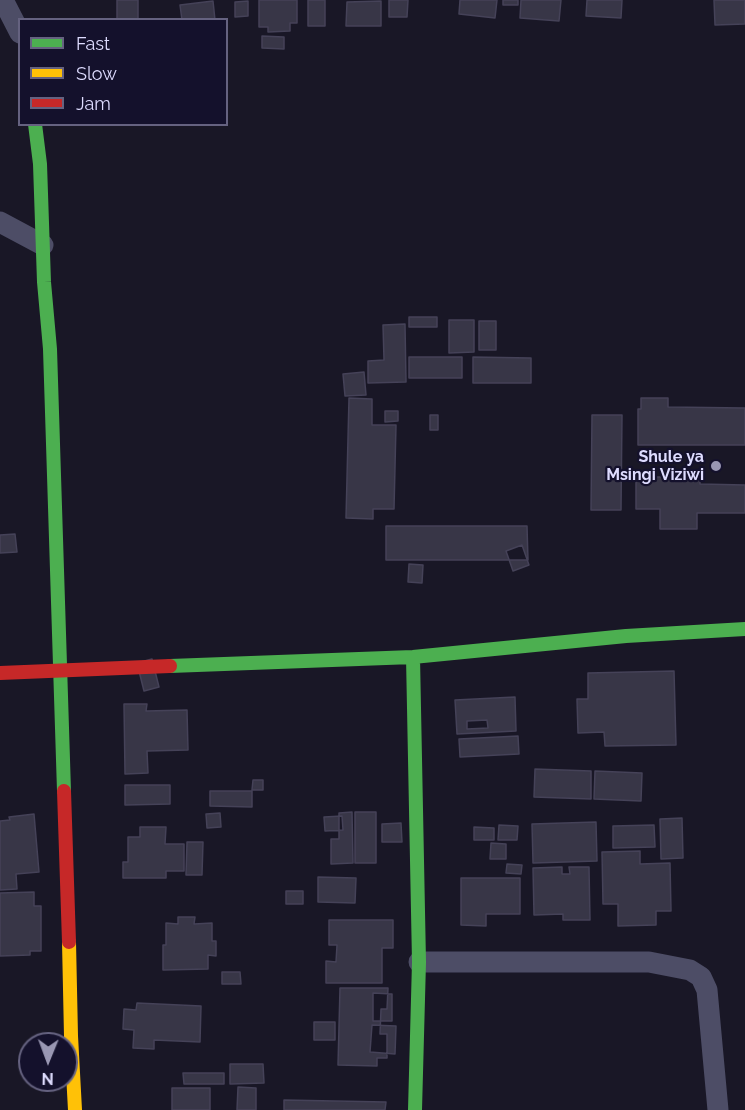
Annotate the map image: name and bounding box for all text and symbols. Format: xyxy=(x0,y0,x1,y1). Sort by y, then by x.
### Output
legend xyxy=(18,18,228,126)
text: Fast xyxy=(76,33,110,54)
text: Slow xyxy=(76,63,117,84)
text: Jam xyxy=(76,93,111,114)
place label: Shule ya Msingi Viziwi xyxy=(606,447,704,485)
marker: Shule ya Msingi Viziwi xyxy=(709,459,723,473)
north arrow xyxy=(18,1032,78,1092)
text: N xyxy=(41,1069,54,1088)

